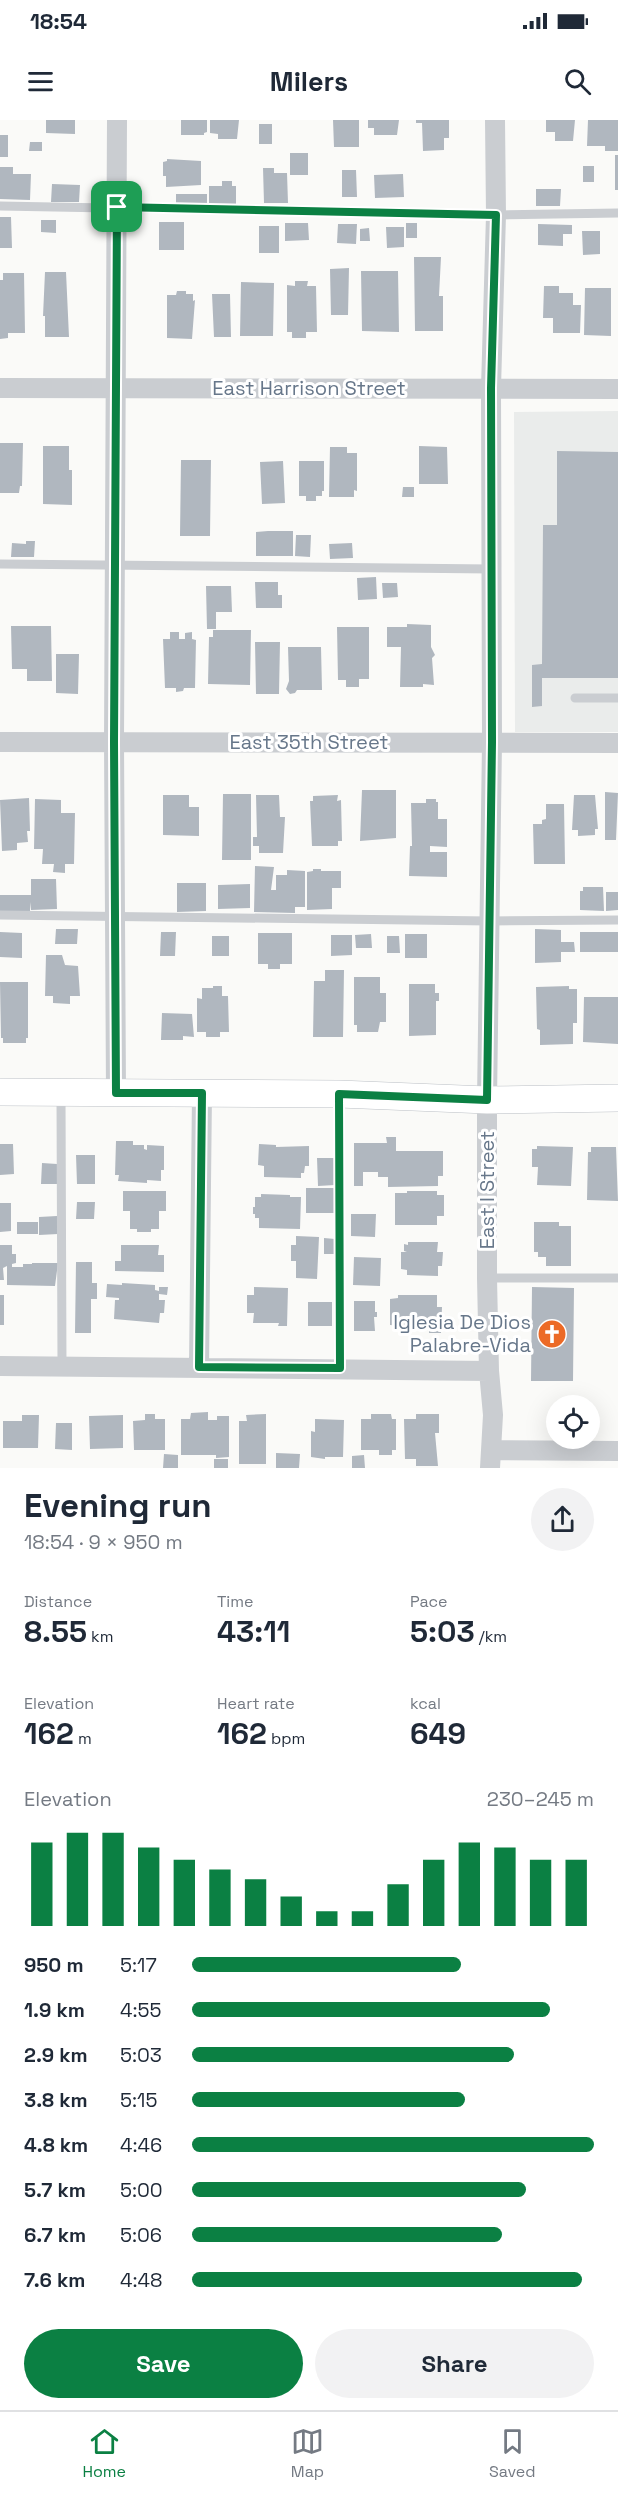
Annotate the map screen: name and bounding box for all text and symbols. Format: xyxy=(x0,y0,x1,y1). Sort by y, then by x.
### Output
text: 18:54 xyxy=(30,7,87,35)
text: Milers xyxy=(270,64,348,99)
icon: menu xyxy=(24,65,57,98)
icon: search xyxy=(561,65,594,98)
pin xyxy=(91,181,142,232)
icon: arrive xyxy=(100,190,133,223)
street label: East Harrison Street xyxy=(212,375,406,401)
street label: East 35th Street xyxy=(229,729,389,755)
street label: East I Street xyxy=(474,1131,500,1249)
place label: Iglesia De Dios Palabre-Vida xyxy=(393,1309,531,1358)
church icon: Iglesia De Dios Palabre-Vida xyxy=(536,1318,568,1350)
map controls xyxy=(546,1395,600,1449)
button: locate xyxy=(546,1395,600,1449)
text: Evening run xyxy=(24,1485,212,1527)
button: share xyxy=(531,1488,594,1551)
text: 18:54 · 9 × 950 m xyxy=(24,1529,183,1555)
text: Distance xyxy=(24,1591,92,1612)
text: Time xyxy=(217,1591,253,1612)
text: Pace xyxy=(410,1591,447,1612)
text: 8.55 xyxy=(24,1612,87,1651)
text: 43:11 xyxy=(217,1612,290,1651)
text: 5:03 xyxy=(410,1612,475,1651)
text: km xyxy=(87,1626,113,1647)
text: /km xyxy=(475,1626,507,1647)
text: Elevation xyxy=(24,1693,94,1714)
text: Heart rate xyxy=(217,1693,295,1714)
text: kcal xyxy=(410,1693,441,1714)
text: 162 xyxy=(24,1714,74,1753)
text: 162 xyxy=(217,1714,267,1753)
text: 649 xyxy=(410,1714,466,1753)
text: m xyxy=(74,1728,92,1749)
text: bpm xyxy=(267,1728,305,1749)
text: Elevation xyxy=(24,1786,112,1812)
text: 230–245 m xyxy=(487,1786,594,1812)
text: 950 m xyxy=(24,1952,83,1978)
text: 5:17 xyxy=(120,1952,157,1978)
text: 1.9 km xyxy=(24,1997,85,2023)
text: 4:55 xyxy=(120,1997,162,2023)
text: 2.9 km xyxy=(24,2042,88,2068)
text: 5:03 xyxy=(120,2042,162,2068)
text: 3.8 km xyxy=(24,2087,88,2113)
text: 5:15 xyxy=(120,2087,157,2113)
text: 4.8 km xyxy=(24,2132,88,2158)
text: 4:46 xyxy=(120,2132,162,2158)
text: 5.7 km xyxy=(24,2177,86,2203)
text: 5:00 xyxy=(120,2177,163,2203)
text: 6.7 km xyxy=(24,2222,86,2248)
text: 5:06 xyxy=(120,2222,162,2248)
text: 7.6 km xyxy=(24,2267,85,2293)
text: 4:48 xyxy=(120,2267,163,2293)
button: Save xyxy=(24,2329,303,2398)
button: Share xyxy=(315,2329,594,2398)
tab: Home xyxy=(82,2425,126,2482)
tab: Map xyxy=(291,2425,324,2482)
tab: Saved xyxy=(489,2425,536,2482)

